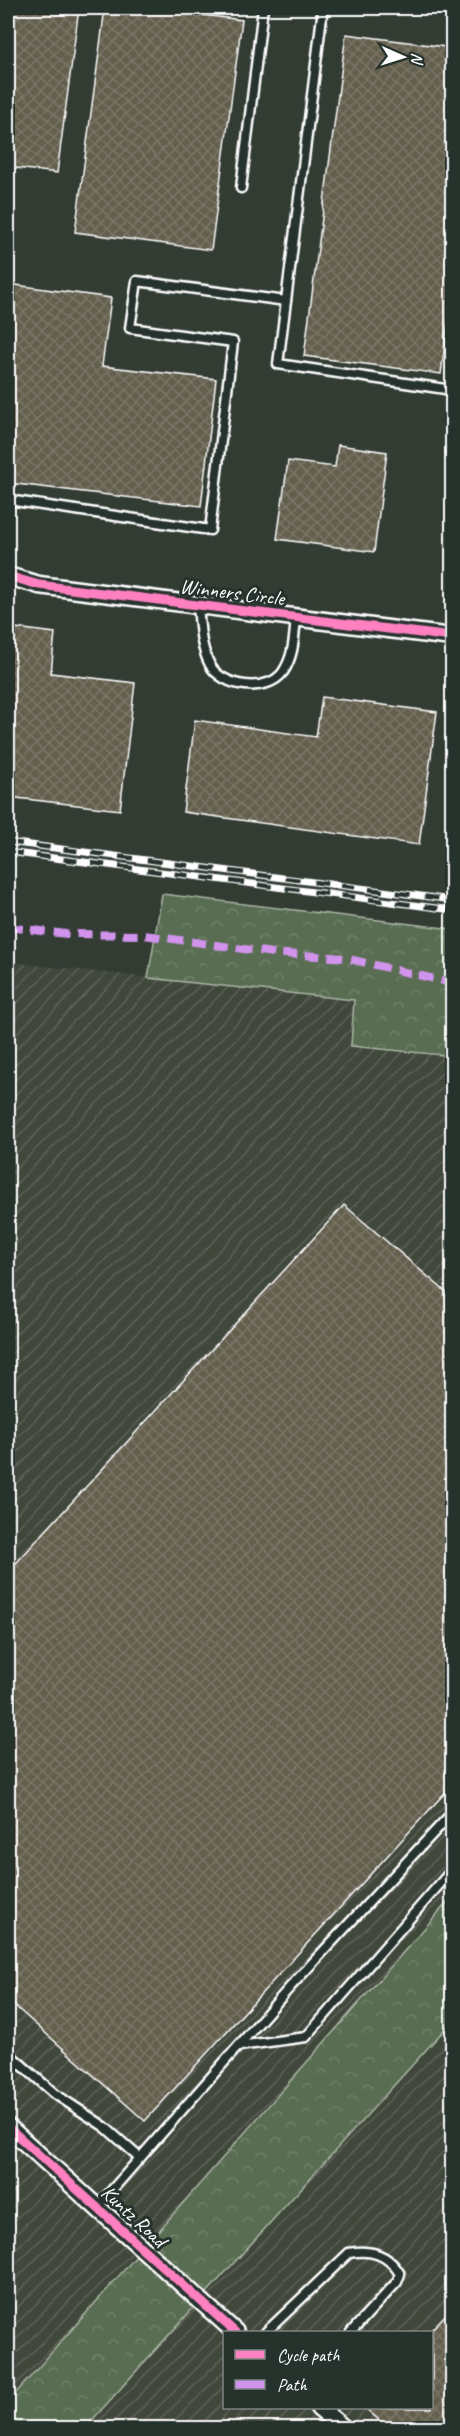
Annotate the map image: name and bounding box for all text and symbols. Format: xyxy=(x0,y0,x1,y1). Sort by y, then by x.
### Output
north arrow xyxy=(373,27,433,87)
text: N xyxy=(407,52,427,66)
street label: Winners Circle xyxy=(178,573,288,612)
street label: Kuntz Road xyxy=(96,2179,175,2255)
legend xyxy=(223,2331,433,2409)
text: Cycle path xyxy=(277,2344,340,2366)
text: Path xyxy=(277,2374,307,2396)

